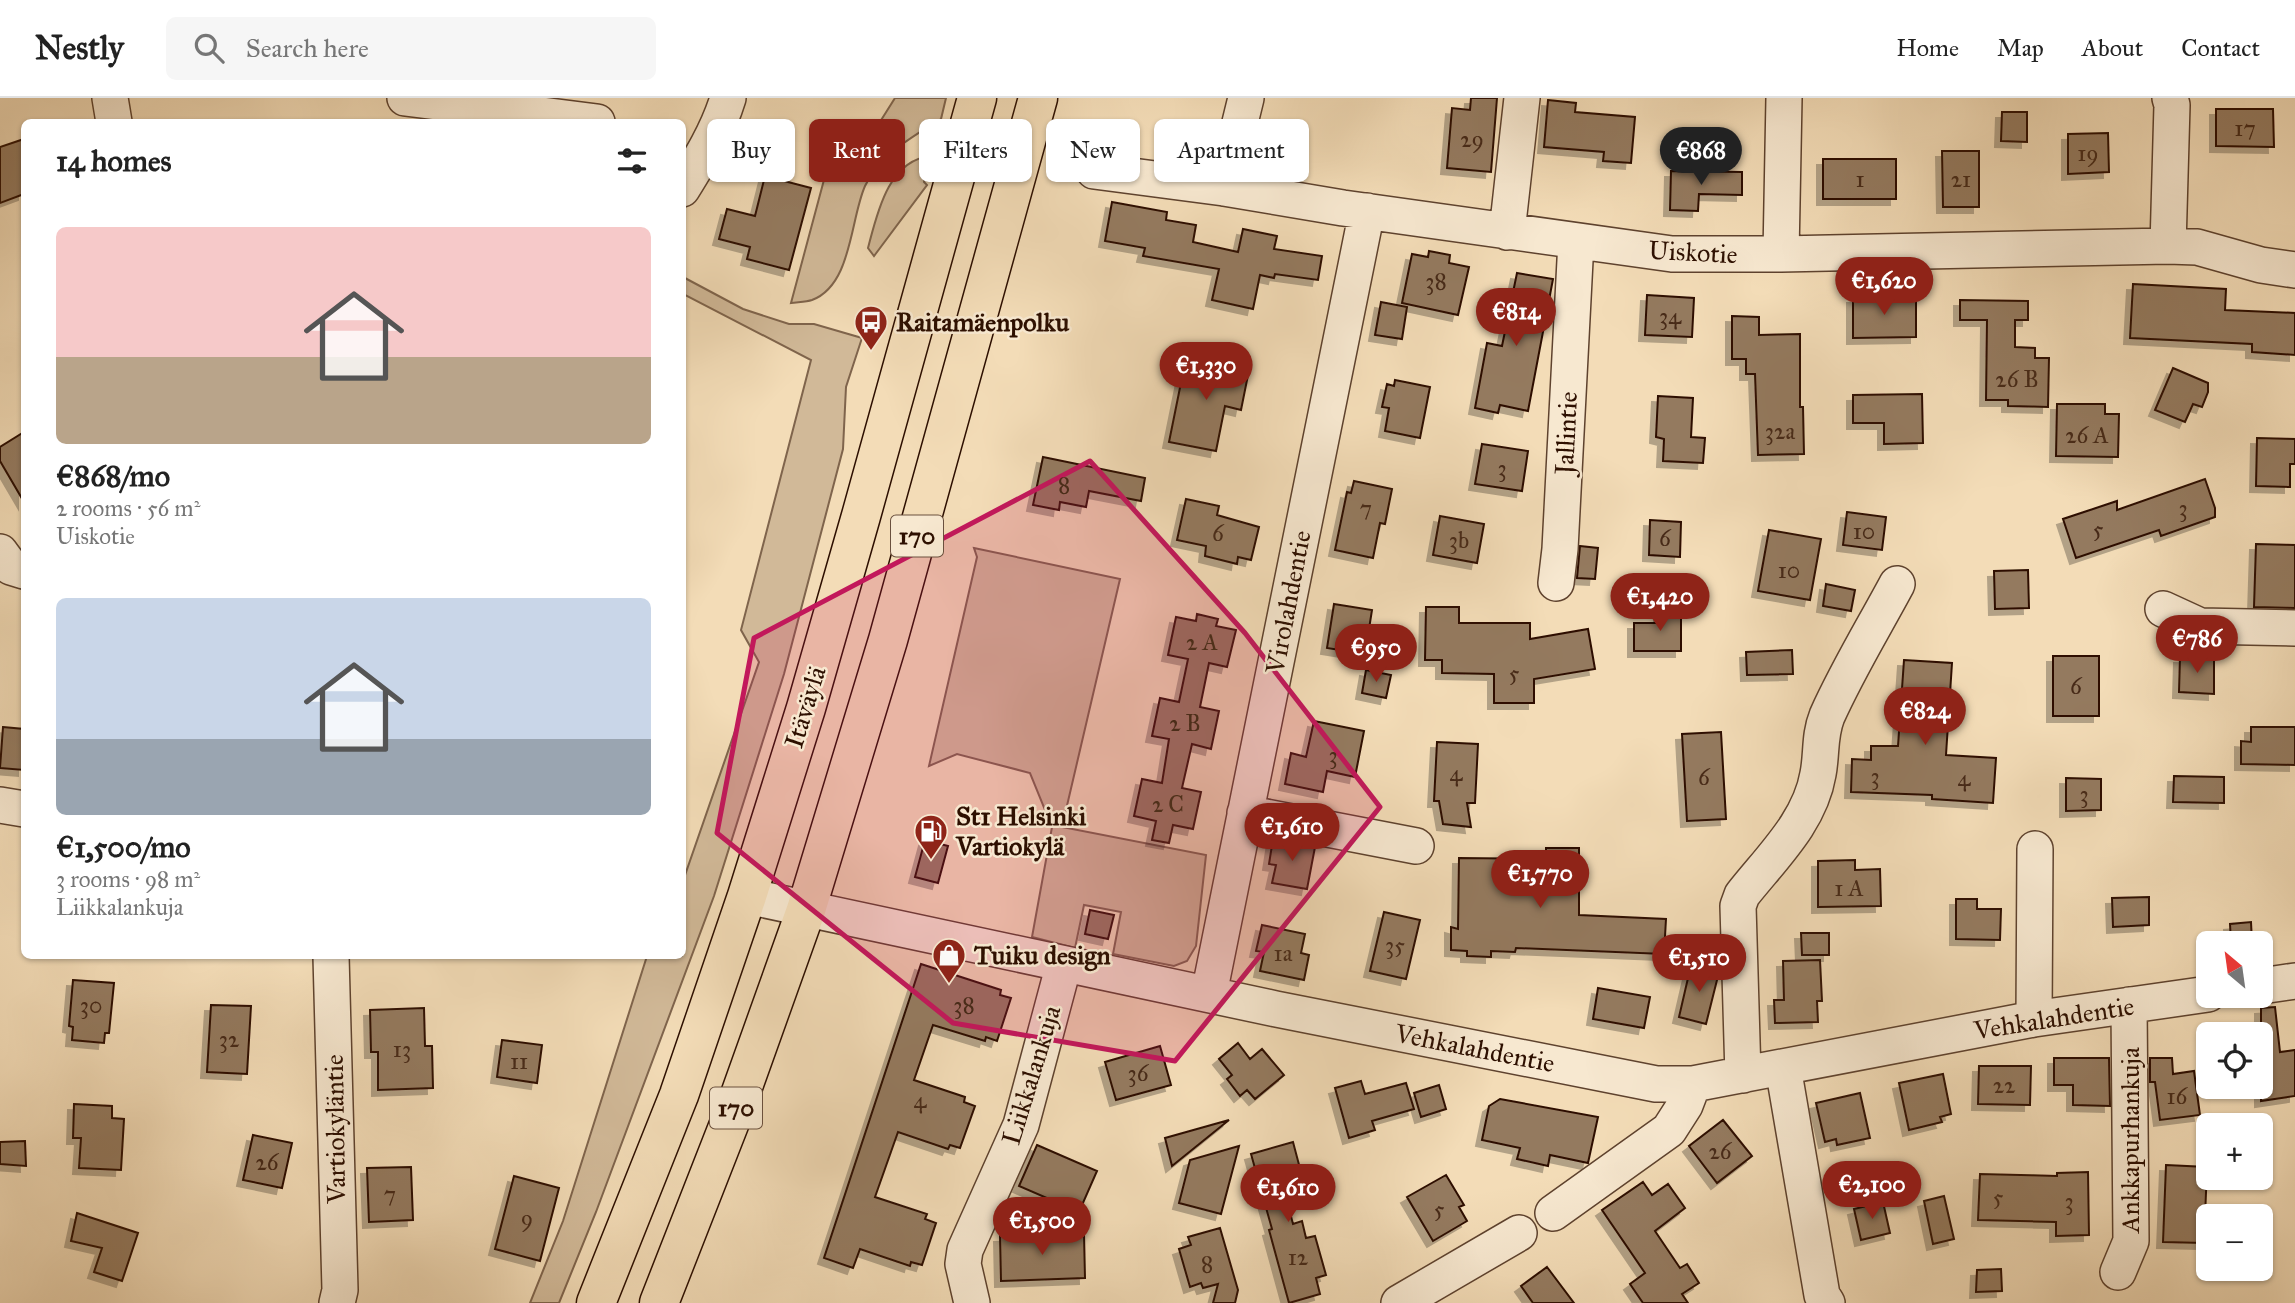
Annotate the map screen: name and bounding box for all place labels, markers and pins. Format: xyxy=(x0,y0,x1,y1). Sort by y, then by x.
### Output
pin: €868 xyxy=(1660,127,1742,187)
pin: €1,620 xyxy=(1827,258,1941,317)
pin: €814 xyxy=(1475,288,1557,348)
bus stop icon: Raitamäenpolku xyxy=(852,303,890,352)
place label: Raitamäenpolku xyxy=(896,306,1070,338)
pin: €1,330 xyxy=(1149,342,1263,402)
pin: €1,420 xyxy=(1603,574,1717,633)
pin: €786 xyxy=(2156,616,2238,675)
pin: €950 xyxy=(1335,624,1417,684)
pin: €824 xyxy=(1884,688,1966,747)
place label: St1 Helsinki Vartiokylä xyxy=(955,800,1087,862)
pin: €1,610 xyxy=(1235,804,1349,863)
fuel station icon: St1 Helsinki Vartiokylä xyxy=(912,812,950,861)
pin: €1,770 xyxy=(1483,850,1597,910)
pin: €1,510 xyxy=(1642,934,1756,994)
shop icon: Tuiku design xyxy=(930,936,968,985)
place label: Tuiku design xyxy=(973,939,1111,972)
pin: €2,100 xyxy=(1815,1162,1929,1221)
pin: €1,610 xyxy=(1231,1164,1345,1224)
pin: €1,500 xyxy=(985,1198,1099,1257)

